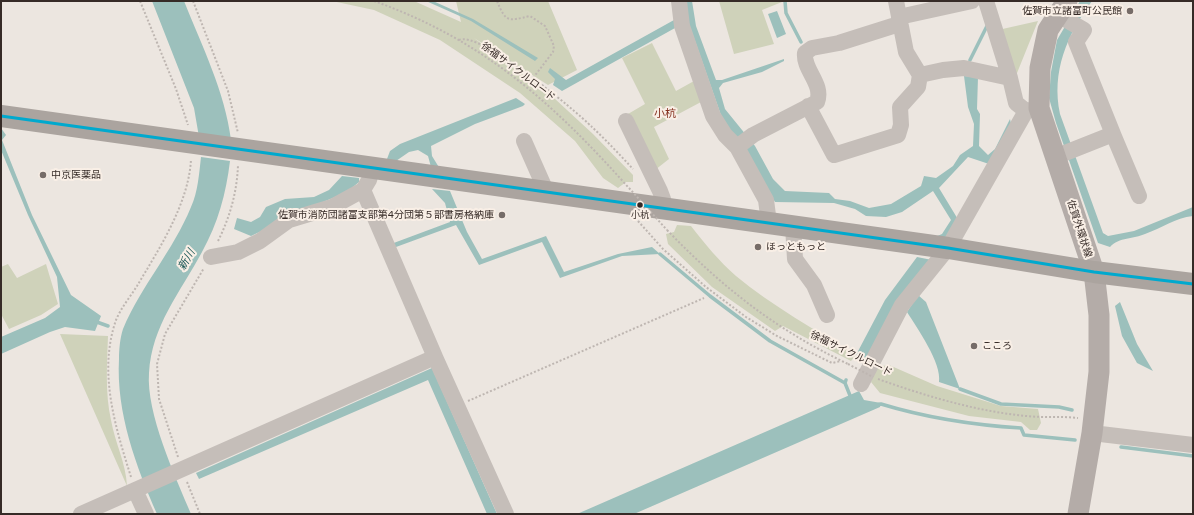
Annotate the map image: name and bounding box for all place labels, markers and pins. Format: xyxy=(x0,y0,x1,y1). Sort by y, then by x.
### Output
place label: 佐賀市立諸富町公民館 xyxy=(1022,5,1122,17)
marker: 佐賀市立諸富町公民館 xyxy=(1125,6,1135,16)
place label: 中京医薬品 xyxy=(51,169,101,181)
marker: 中京医薬品 xyxy=(38,170,48,180)
marker: 小杭 xyxy=(635,200,645,210)
place label: 佐賀市消防団諸富支部第4分団第５部書房格納庫 xyxy=(278,209,494,221)
marker: 佐賀市消防団諸富支部第4分団第５部書房格納庫 xyxy=(497,210,507,220)
place label: 小杭 xyxy=(631,211,649,221)
place label: ほっともっと xyxy=(766,241,826,253)
marker: ほっともっと xyxy=(753,242,763,252)
place label: こころ xyxy=(982,340,1012,352)
marker: こころ xyxy=(969,341,979,351)

